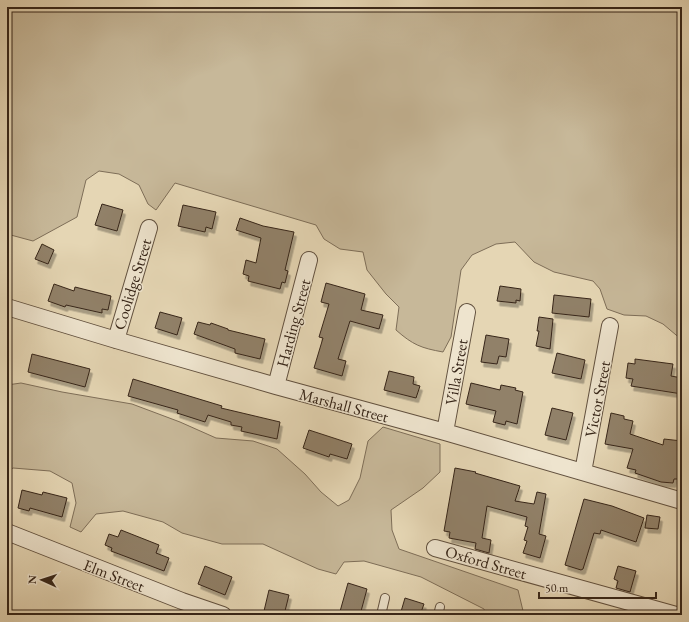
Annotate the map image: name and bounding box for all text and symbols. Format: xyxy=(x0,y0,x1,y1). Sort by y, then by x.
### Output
street label: Coolidge Street xyxy=(109,236,156,332)
street label: Harding Street xyxy=(272,277,315,370)
street label: Villa Street xyxy=(440,337,473,407)
street label: Victor Street xyxy=(580,359,615,439)
street label: Marshall Street xyxy=(297,383,391,427)
street label: Oxford Street xyxy=(443,541,529,584)
street label: Elm Street xyxy=(80,554,147,597)
north arrow xyxy=(22,560,62,600)
scale bar xyxy=(539,574,656,600)
text: N xyxy=(25,575,39,584)
text: 50 m xyxy=(545,580,569,596)

